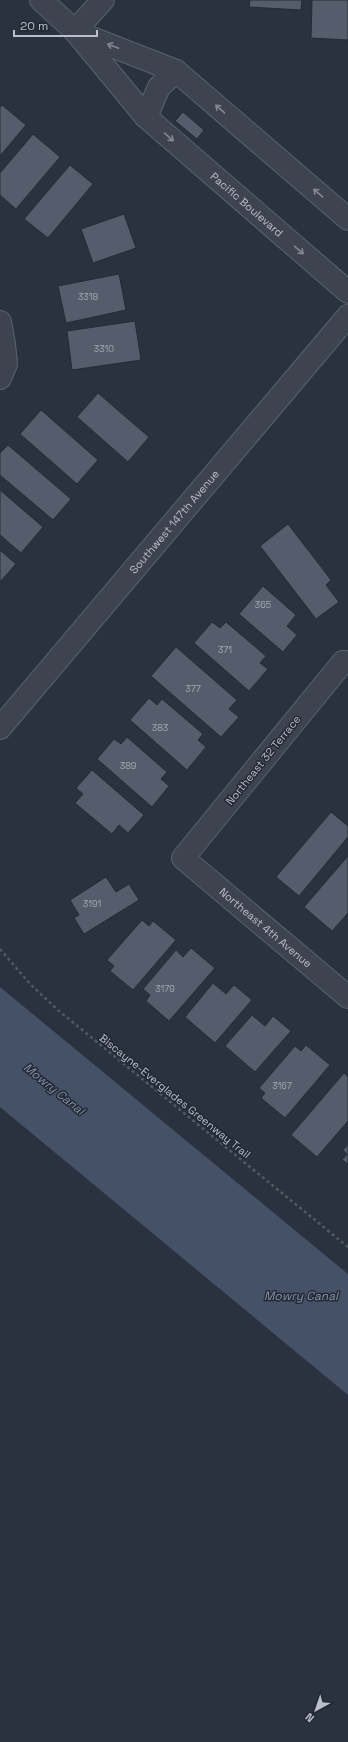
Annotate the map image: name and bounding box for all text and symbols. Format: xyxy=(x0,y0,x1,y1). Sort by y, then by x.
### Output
scale bar xyxy=(14,12,97,38)
text: 20 m xyxy=(20,18,48,34)
one-way arrow xyxy=(107,41,119,49)
one-way arrow xyxy=(215,104,225,113)
one-way arrow xyxy=(164,132,174,142)
street label: Pacific Boulevard xyxy=(208,169,286,240)
one-way arrow xyxy=(313,189,324,198)
one-way arrow xyxy=(293,245,303,254)
house number: 3318 xyxy=(78,291,98,303)
house number: 3310 xyxy=(94,343,114,355)
street label: Southwest 147th Avenue xyxy=(126,467,222,577)
house number: 365 xyxy=(255,599,271,611)
house number: 371 xyxy=(218,644,232,656)
house number: 377 xyxy=(185,683,201,695)
street label: Northeast 32 Terrace xyxy=(222,712,304,808)
house number: 383 xyxy=(152,722,168,734)
house number: 389 xyxy=(120,760,136,772)
street label: Northeast 4th Avenue xyxy=(216,885,315,971)
house number: 3191 xyxy=(83,898,101,910)
house number: 3179 xyxy=(155,983,175,995)
street label: Biscayne-Everglades Greenway Trail xyxy=(97,1031,253,1161)
water label: Mowry Canal xyxy=(20,1059,89,1120)
house number: 3167 xyxy=(272,1080,292,1092)
water label: Mowry Canal xyxy=(264,1288,340,1304)
north arrow xyxy=(296,1690,336,1730)
text: N xyxy=(302,1710,317,1725)

